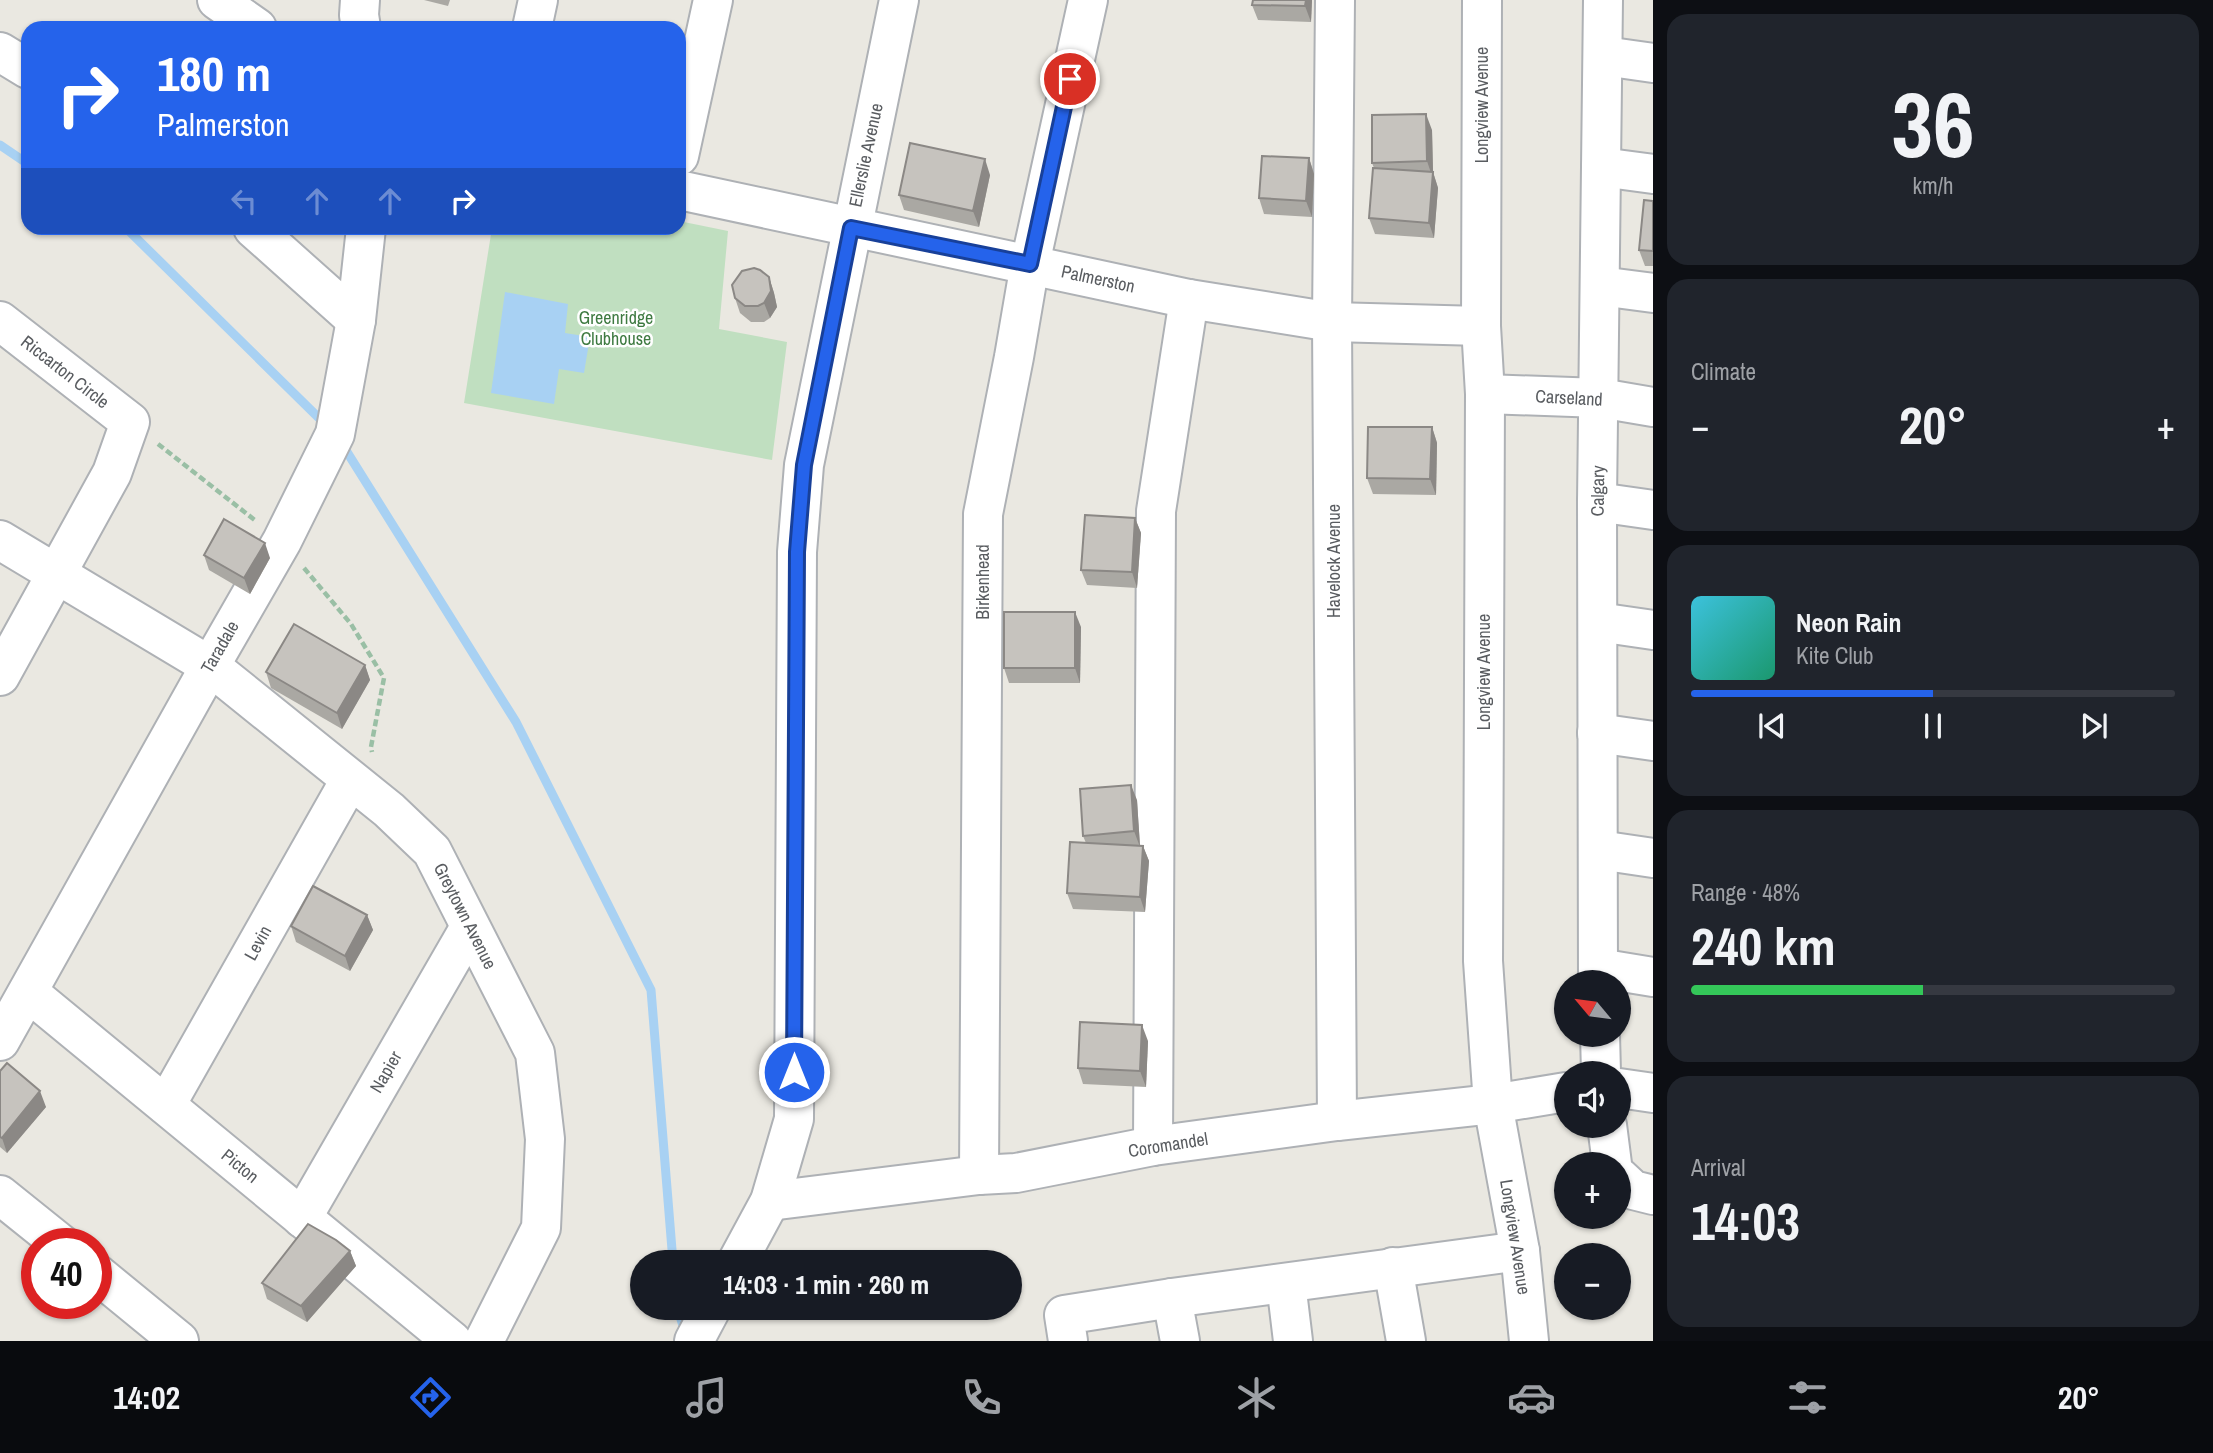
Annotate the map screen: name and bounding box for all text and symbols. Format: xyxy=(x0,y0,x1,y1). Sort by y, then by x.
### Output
text: 180 m xyxy=(157,40,271,106)
street label: Longview Avenue xyxy=(1469,47,1494,163)
icon: right xyxy=(42,49,133,140)
pin xyxy=(1040,49,1100,109)
icon: arrive xyxy=(1051,60,1089,98)
text: 36 xyxy=(1892,63,1975,185)
street label: Ellerslie Avenue xyxy=(842,101,889,209)
text: Palmerston xyxy=(157,103,290,146)
text: km/h xyxy=(1913,170,1953,201)
icon: left xyxy=(225,182,263,220)
icon: ahead xyxy=(298,182,336,220)
icon: ahead xyxy=(371,182,409,220)
icon: right xyxy=(444,182,482,220)
street label: Palmerston xyxy=(1059,259,1137,298)
park label: Greenridge Clubhouse xyxy=(579,305,653,351)
street label: Riccarton Circle xyxy=(16,329,115,414)
text: Climate xyxy=(1691,356,1756,387)
street label: Carseland xyxy=(1535,383,1603,412)
text: 20° xyxy=(1899,390,1967,460)
text: − xyxy=(1691,400,1709,451)
text: + xyxy=(2157,400,2175,451)
street label: Calgary xyxy=(1585,465,1610,517)
street label: Havelock Avenue xyxy=(1321,504,1346,618)
street label: Birkenhead xyxy=(970,544,995,620)
text: Neon Rain xyxy=(1796,605,1901,640)
street label: Longview Avenue xyxy=(1471,614,1496,730)
street label: Taradale xyxy=(195,616,245,678)
text: Kite Club xyxy=(1796,640,1874,671)
icon: previous xyxy=(1753,707,1791,745)
icon: pause xyxy=(1914,707,1952,745)
icon: next xyxy=(2075,707,2113,745)
street label: Greytown Avenue xyxy=(428,858,503,973)
text: Range · 48% xyxy=(1691,877,1800,908)
text: 240 km xyxy=(1691,911,1836,981)
street label: Levin xyxy=(238,921,277,965)
north arrow xyxy=(1554,970,1631,1046)
map controls xyxy=(1554,970,1631,1320)
position arrow xyxy=(757,1035,831,1109)
street label: Napier xyxy=(364,1046,408,1097)
button: sound xyxy=(1554,1061,1631,1138)
street label: Coromandel xyxy=(1126,1126,1210,1163)
street label: Picton xyxy=(216,1143,264,1188)
button: + xyxy=(1554,1152,1631,1229)
text: Arrival xyxy=(1691,1152,1746,1183)
street label: Longview Avenue xyxy=(1494,1178,1537,1296)
text: 14:03 xyxy=(1691,1186,1800,1256)
speed limit sign: 40 xyxy=(21,1228,112,1319)
button: − xyxy=(1554,1243,1631,1320)
text: 14:03 · 1 min · 260 m xyxy=(723,1267,929,1302)
icon: directions xyxy=(406,1373,455,1422)
icon: music xyxy=(682,1373,731,1422)
icon: phone xyxy=(957,1373,1006,1422)
icon: climate xyxy=(1232,1373,1281,1422)
icon: car xyxy=(1507,1373,1556,1422)
icon: filters xyxy=(1783,1373,1832,1422)
text: 14:02 xyxy=(113,1376,180,1419)
text: 20° xyxy=(2058,1376,2100,1419)

